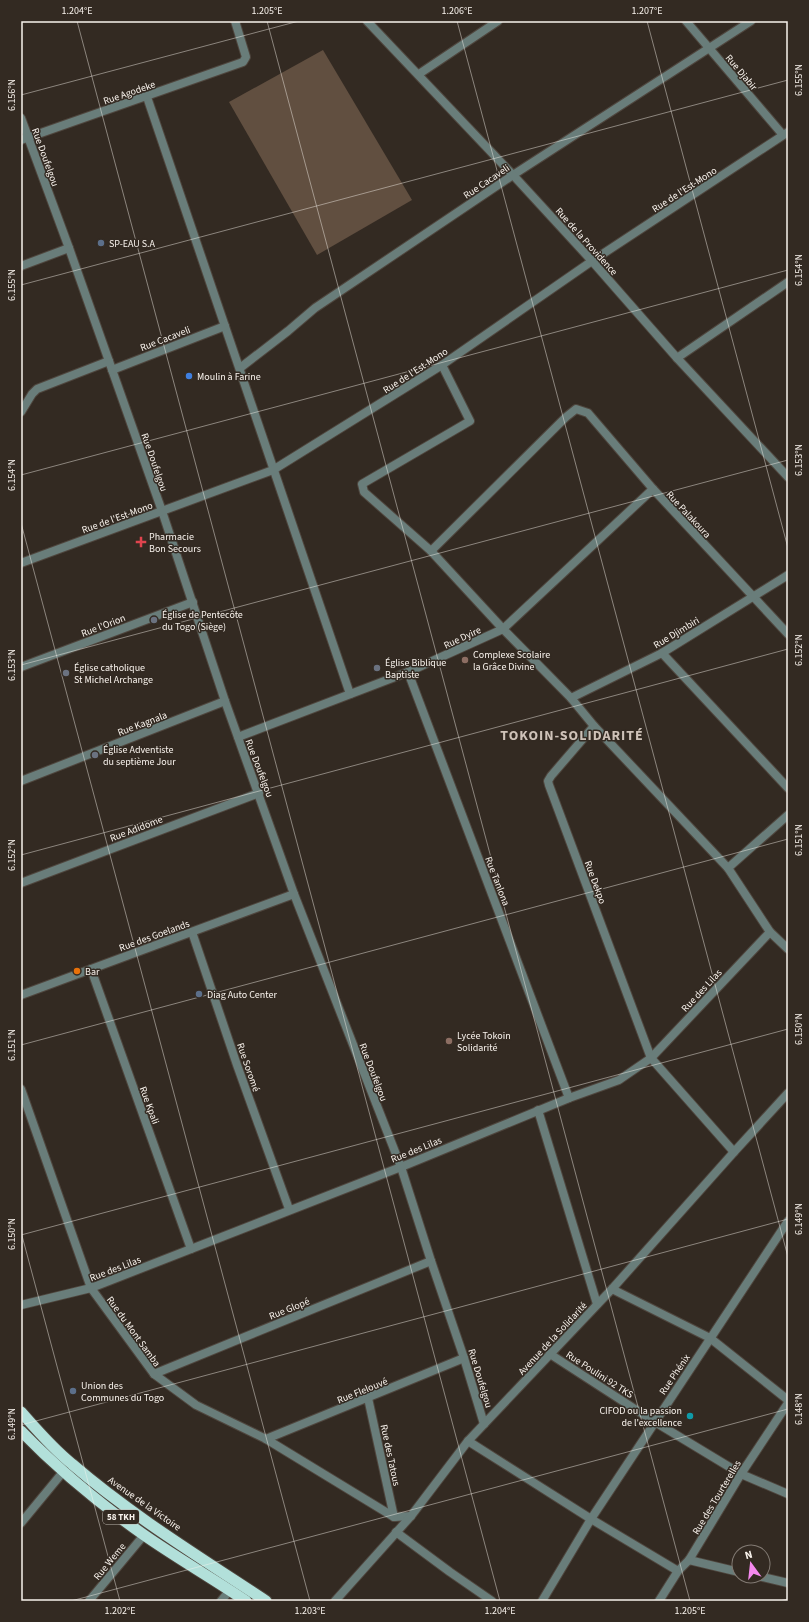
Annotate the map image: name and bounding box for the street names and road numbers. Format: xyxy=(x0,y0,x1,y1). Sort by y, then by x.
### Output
street label: Rue Djabir xyxy=(722,52,761,94)
street label: Rue Agodeke xyxy=(101,78,157,108)
street label: Rue Doufelgou xyxy=(28,126,62,188)
street label: Rue Cacaveli xyxy=(461,161,512,202)
street label: Rue de l'Est-Mono xyxy=(649,164,720,216)
street label: Rue de la Providence xyxy=(552,205,621,279)
street label: Rue Cacaveli xyxy=(138,323,193,355)
street label: Rue de l'Est-Mono xyxy=(380,345,451,397)
street label: Rue Doufelgou xyxy=(137,431,171,494)
street label: Rue Palakoura xyxy=(663,488,714,541)
street label: Rue de l'Est-Mono xyxy=(80,499,155,537)
street label: Rue l'Orion xyxy=(79,611,128,641)
street label: Rue Djimbiri xyxy=(651,614,702,652)
street label: Rue Dyire xyxy=(441,623,483,653)
street label: Rue Kagnala xyxy=(116,708,169,740)
street label: Rue Doufelgou xyxy=(242,737,277,799)
street label: Rue Adidome xyxy=(108,812,165,845)
street label: Rue Tanlona xyxy=(481,855,513,908)
street label: Rue Dekpo xyxy=(581,859,609,906)
street label: Rue des Goelands xyxy=(117,917,192,955)
street label: Rue des Lilas xyxy=(678,966,725,1015)
street label: Rue Soromé xyxy=(233,1041,263,1094)
street label: Rue Doufelgou xyxy=(356,1041,391,1103)
street label: Rue Kpali xyxy=(136,1084,162,1126)
street label: Rue des Lilas xyxy=(389,1133,444,1167)
street label: Rue des Lilas xyxy=(88,1253,143,1285)
street label: Rue du Mont Samba xyxy=(103,1294,163,1370)
street label: Rue Glopé xyxy=(267,1294,312,1323)
street label: Avenue de la Solidarité xyxy=(515,1299,590,1378)
street label: Rue Doufelgou xyxy=(464,1347,496,1410)
street label: Rue Poulini 92 TKS xyxy=(563,1348,636,1402)
street label: Rue Phénix xyxy=(656,1351,694,1398)
street label: Rue Flelouvé xyxy=(335,1374,390,1407)
street label: Rue des Tatous xyxy=(377,1423,403,1487)
street label: Rue des Tourterelles xyxy=(689,1458,745,1537)
street label: Avenue de la Victoire xyxy=(105,1473,184,1534)
road number: 58 TKH xyxy=(103,1510,139,1524)
street label: Rue Weme xyxy=(90,1540,129,1583)

